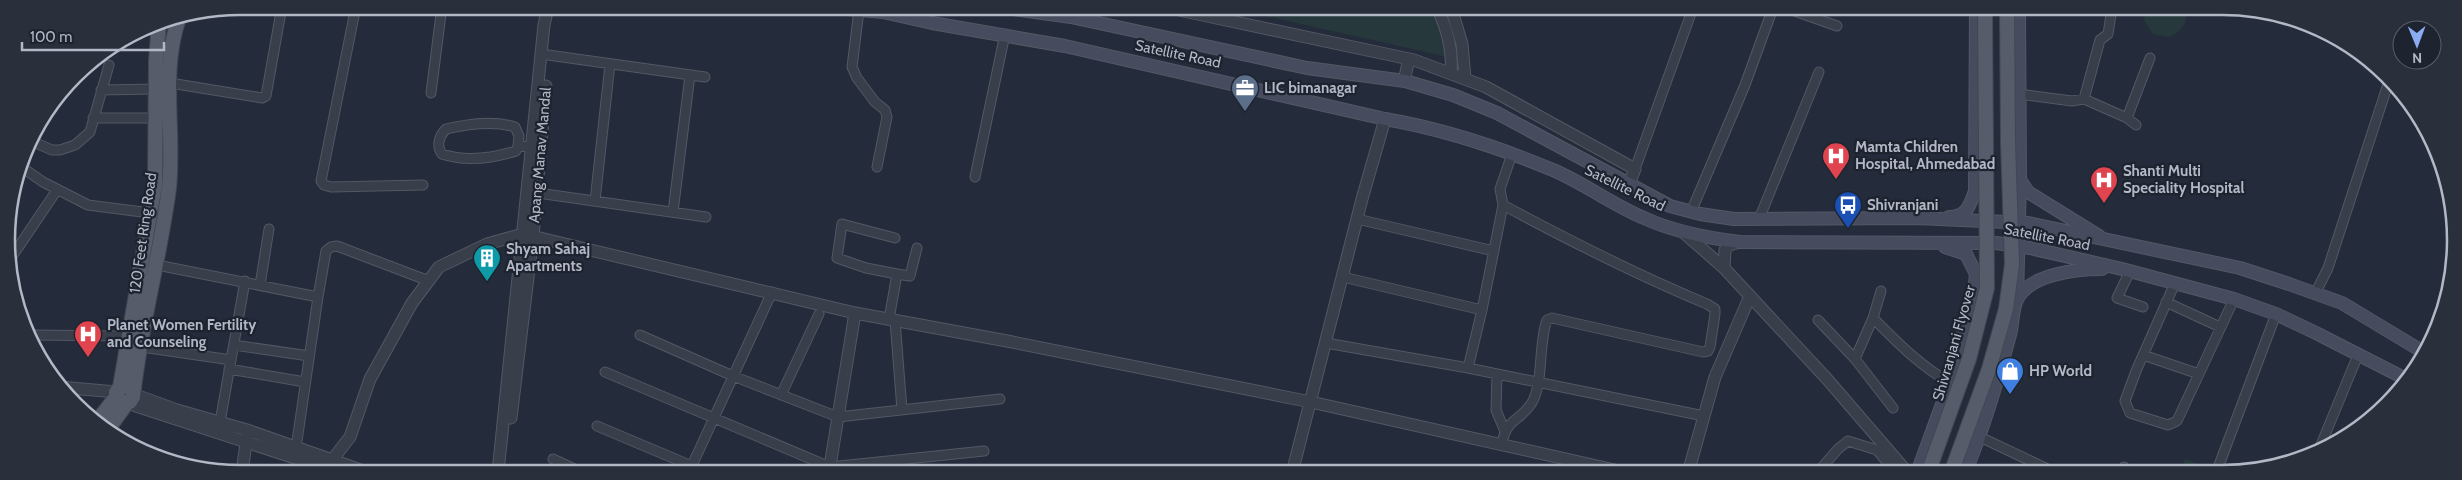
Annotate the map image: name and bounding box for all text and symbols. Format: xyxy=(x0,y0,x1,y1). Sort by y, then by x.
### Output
scale bar xyxy=(22,20,165,52)
north arrow xyxy=(2392,20,2442,70)
text: 100 m xyxy=(30,28,72,46)
street label: Satellite Road xyxy=(1133,36,1223,72)
text: N xyxy=(2412,49,2422,67)
office icon: LIC bimanagar xyxy=(1230,73,1260,112)
place label: LIC bimanagar xyxy=(1264,79,1357,97)
street label: Apang Manav Mandal xyxy=(525,86,555,224)
place label: Mamta Children Hospital, Ahmedabad xyxy=(1855,138,1995,173)
hospital icon: Mamta Children Hospital, Ahmedabad xyxy=(1821,141,1851,180)
street label: Satellite Road xyxy=(1582,161,1668,215)
place label: Shanti Multi Speciality Hospital xyxy=(2123,162,2244,197)
hospital icon: Shanti Multi Speciality Hospital xyxy=(2089,165,2119,204)
street label: 120 Feet Ring Road xyxy=(126,172,160,294)
bus stop icon: Shivranjani xyxy=(1833,190,1863,229)
place label: Shivranjani xyxy=(1867,196,1938,214)
street label: Satellite Road xyxy=(2002,220,2092,254)
place label: Shyam Sahaj Apartments xyxy=(506,240,590,275)
building icon: Shyam Sahaj Apartments xyxy=(472,243,502,282)
street label: Shivranjani Flyover xyxy=(1929,283,1979,403)
place label: Planet Women Fertility and Counseling xyxy=(107,316,257,351)
hospital icon: Planet Women Fertility and Counseling xyxy=(73,319,103,358)
shop icon: HP World xyxy=(1995,356,2025,395)
place label: HP World xyxy=(2029,362,2092,380)

